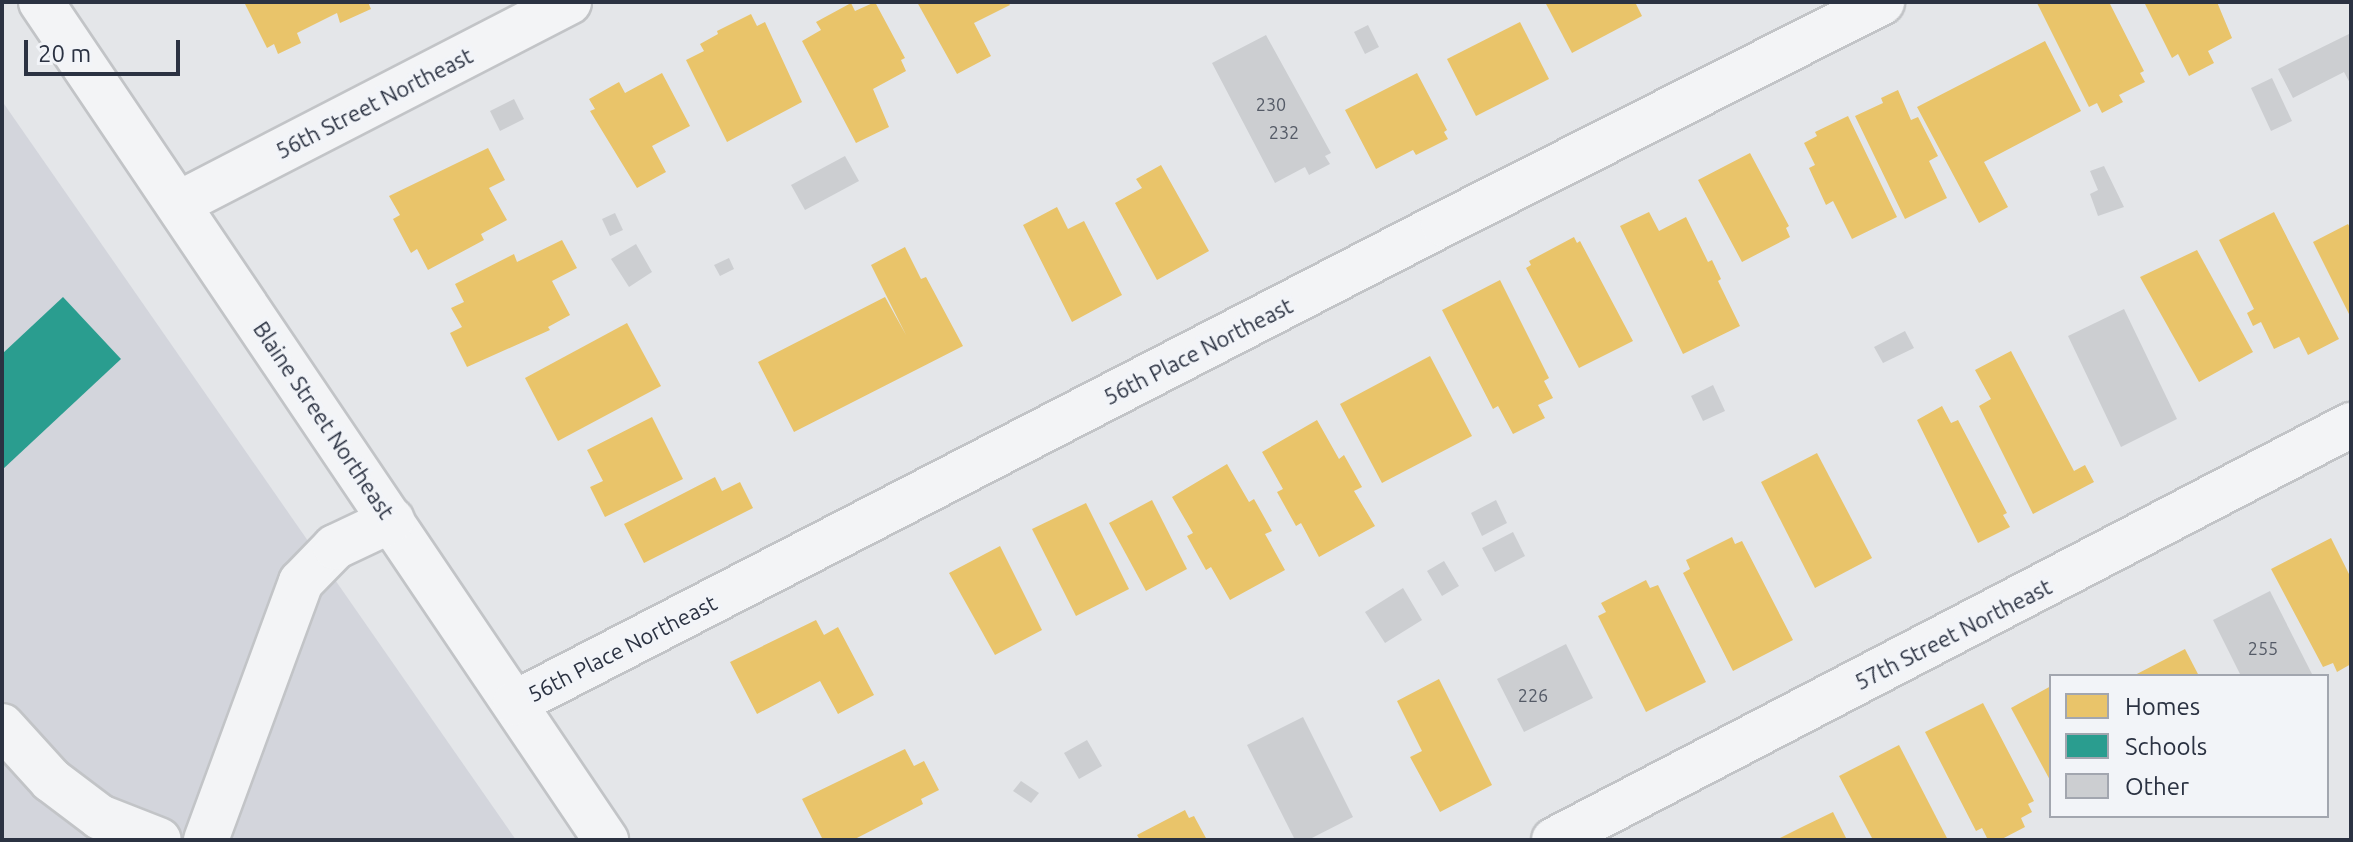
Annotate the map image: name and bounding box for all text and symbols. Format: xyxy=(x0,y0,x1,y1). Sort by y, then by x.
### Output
scale bar xyxy=(28,24,184,74)
text: 20 m xyxy=(38,40,91,67)
street label: 56th Street Northeast xyxy=(271,42,477,164)
house number: 230 xyxy=(1256,93,1286,115)
house number: 232 xyxy=(1269,121,1299,143)
street label: 56th Place Northeast xyxy=(1099,292,1297,410)
street label: Blaine Street Northeast xyxy=(248,316,400,524)
street label: 57th Street Northeast xyxy=(1850,573,2056,695)
street label: 56th Place Northeast xyxy=(523,589,721,707)
house number: 255 xyxy=(2248,637,2278,659)
legend xyxy=(2049,674,2329,818)
house number: 226 xyxy=(1518,684,1548,706)
text: Homes xyxy=(2125,693,2200,720)
text: Schools xyxy=(2125,733,2207,760)
text: Other xyxy=(2125,773,2189,800)

